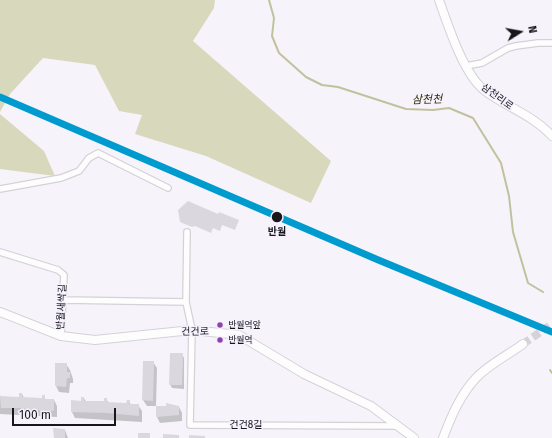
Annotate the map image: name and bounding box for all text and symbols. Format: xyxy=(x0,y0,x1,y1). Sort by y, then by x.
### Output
north arrow xyxy=(500,12,540,52)
text: N xyxy=(525,25,539,34)
street label: 삼천리로 xyxy=(479,81,515,113)
water label: 삼천천 xyxy=(412,93,442,107)
marker: 반월 xyxy=(270,210,284,224)
place label: 반월 xyxy=(268,226,286,238)
street label: 반월새싹길 xyxy=(55,284,69,330)
marker: 반월역앞 xyxy=(215,320,225,330)
place label: 반월역앞 xyxy=(228,320,261,330)
street label: 건건로 xyxy=(181,326,209,338)
marker: 반월역 xyxy=(215,335,225,345)
place label: 반월역 xyxy=(228,335,253,345)
scale bar xyxy=(14,400,118,426)
text: 100 m xyxy=(19,408,51,422)
street label: 건건8길 xyxy=(229,419,263,431)

